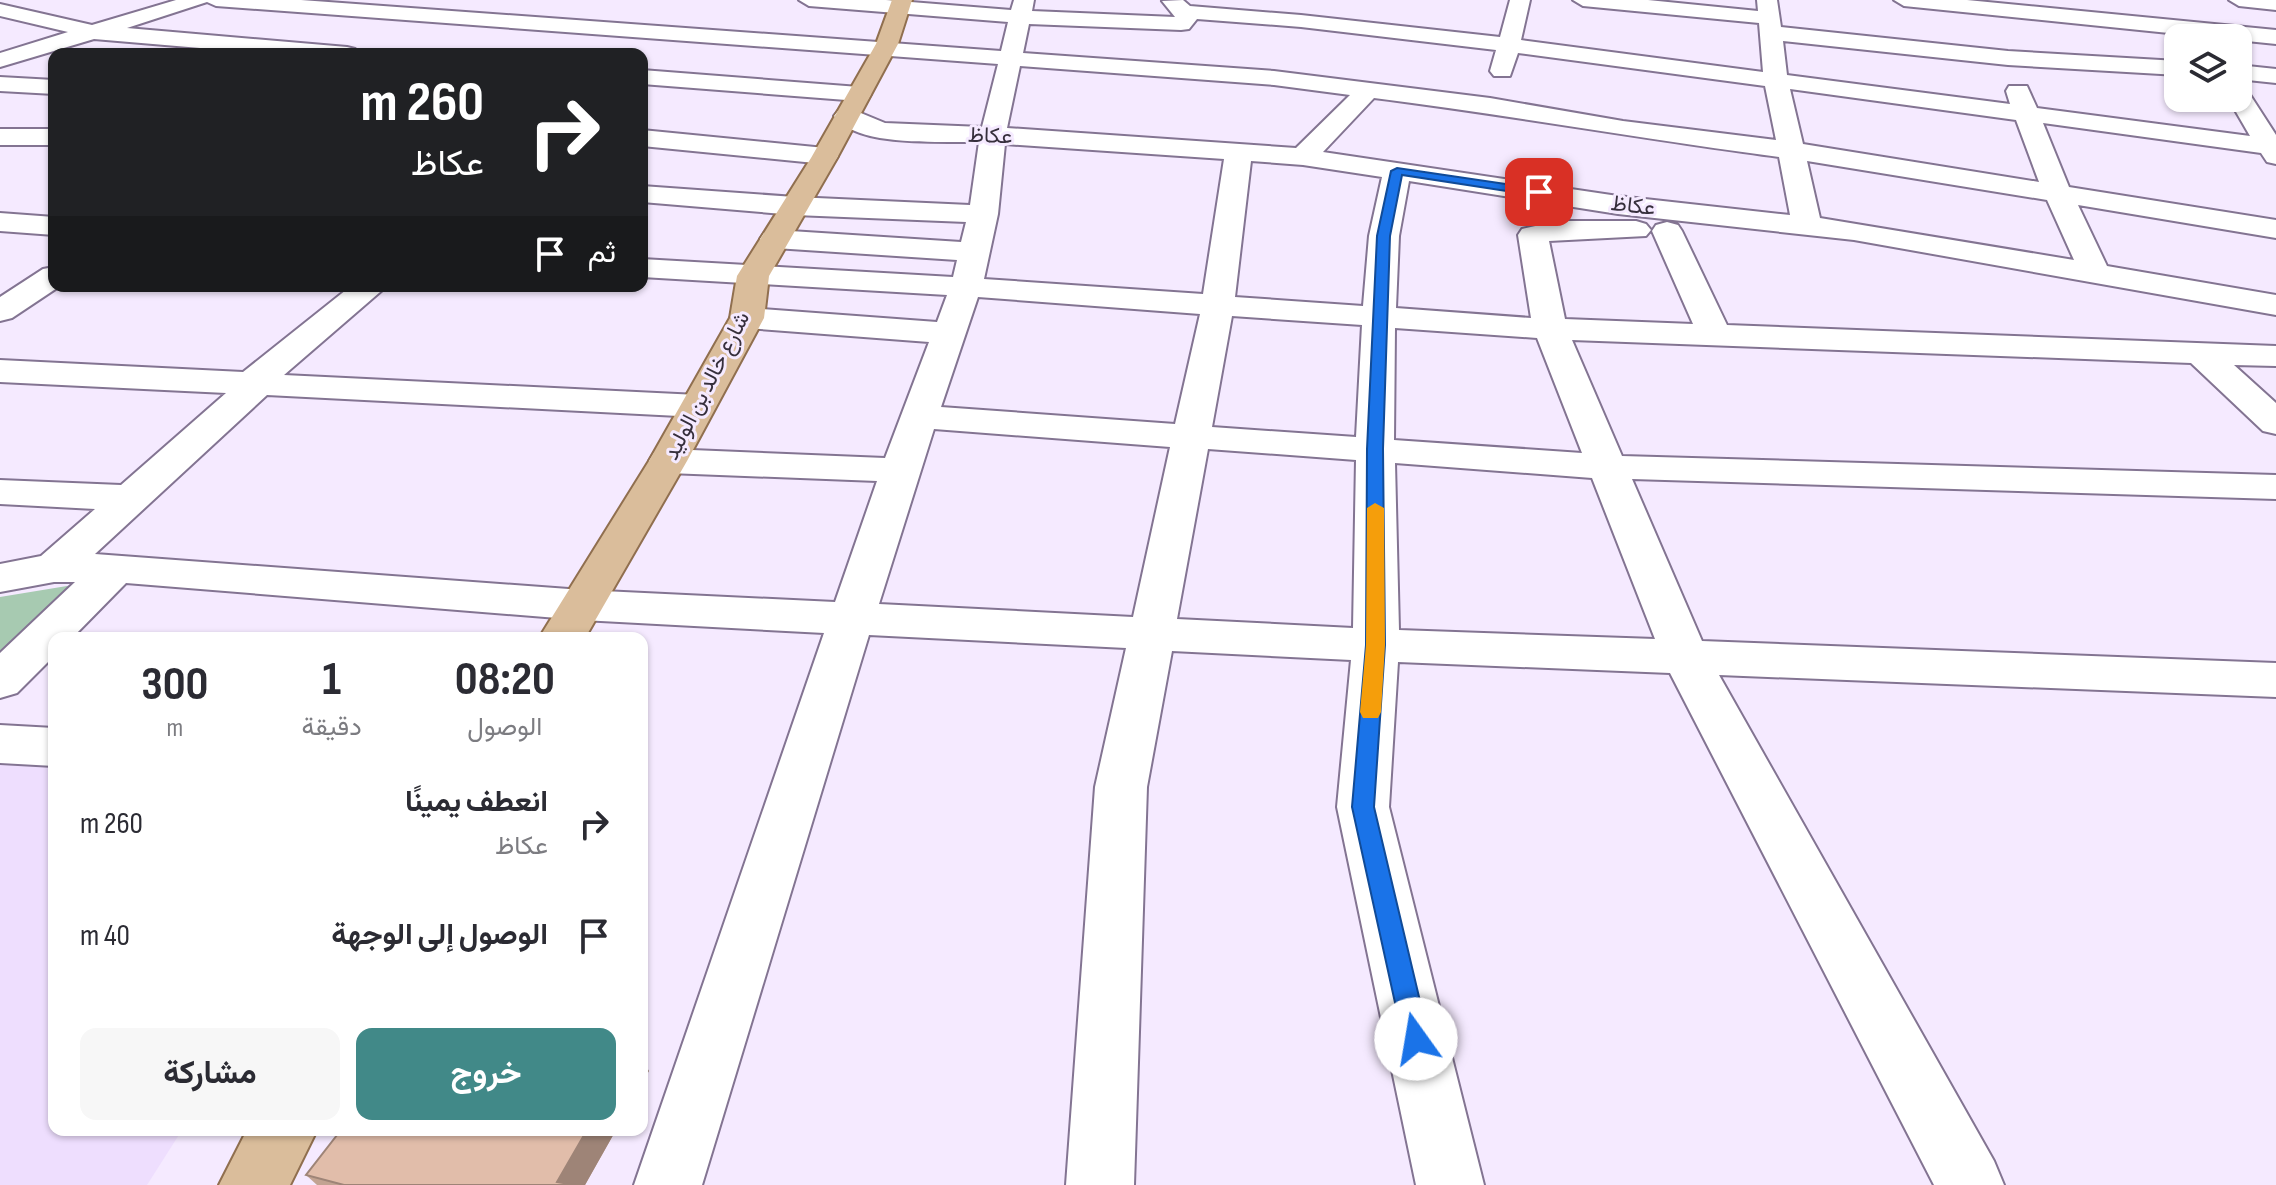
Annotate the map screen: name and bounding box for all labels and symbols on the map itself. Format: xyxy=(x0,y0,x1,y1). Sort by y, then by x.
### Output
street label: عكاظ xyxy=(967,122,1013,150)
pin xyxy=(1505,158,1573,226)
street label: عكاظ xyxy=(1609,190,1657,222)
street label: شارع خالد بن الوليد xyxy=(658,307,756,465)
position arrow xyxy=(1374,997,1458,1081)

